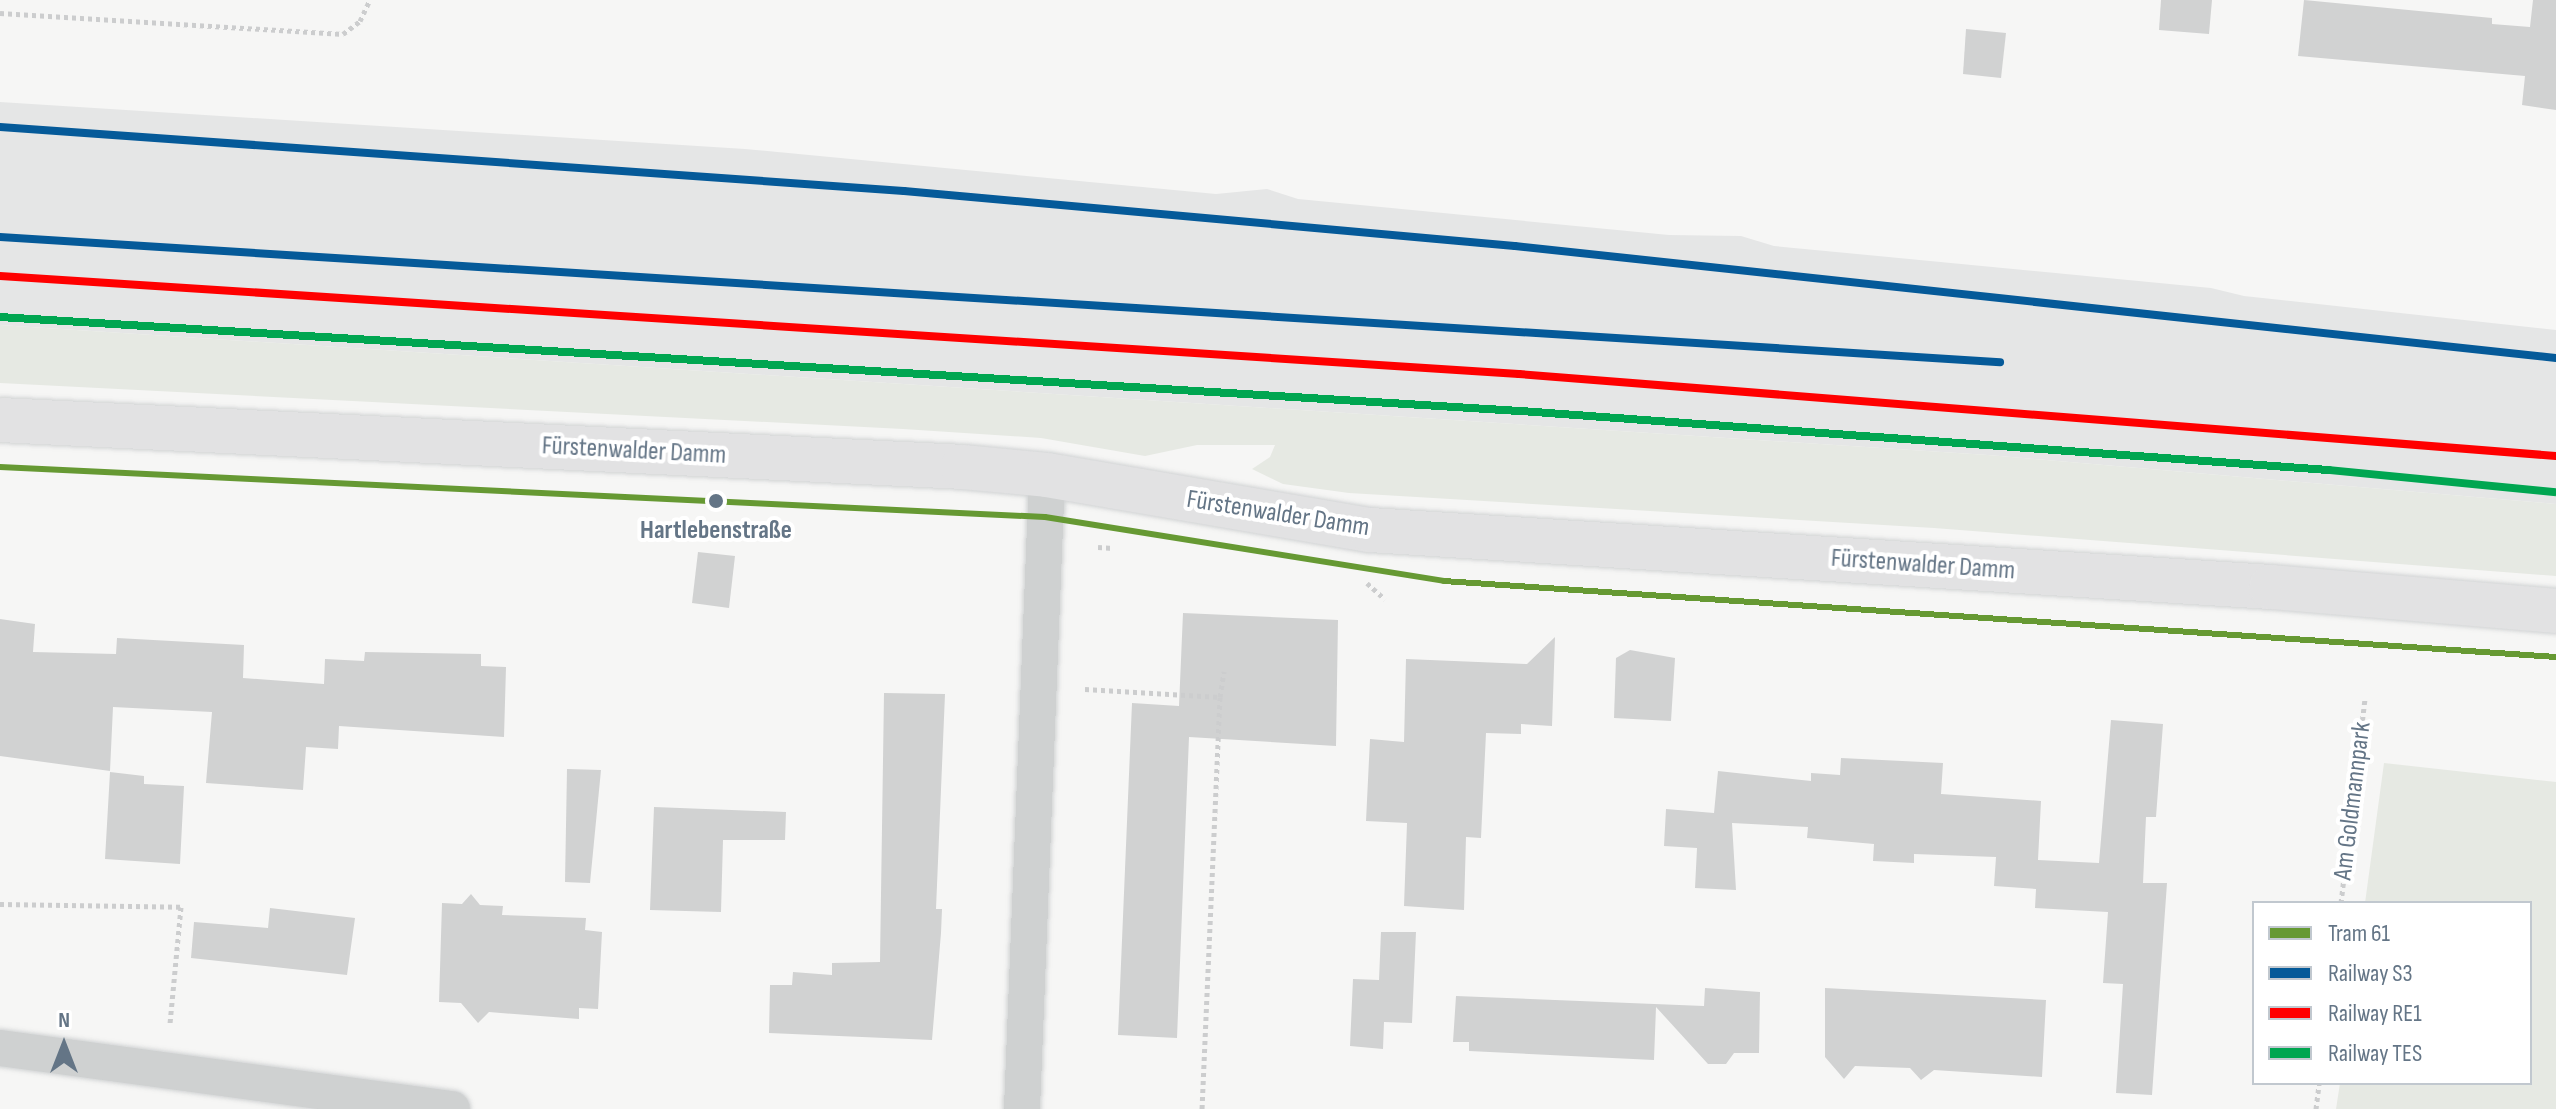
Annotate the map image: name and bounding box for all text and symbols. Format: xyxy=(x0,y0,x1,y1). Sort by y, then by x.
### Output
street label: Fürstenwalder Damm xyxy=(541,431,727,471)
street label: Fürstenwalder Damm xyxy=(1184,484,1372,544)
marker: Hartlebenstraße xyxy=(705,490,727,512)
place label: Hartlebenstraße xyxy=(640,515,792,547)
street label: Fürstenwalder Damm xyxy=(1830,543,2016,587)
street label: Am Goldmannpark xyxy=(2328,720,2378,882)
legend xyxy=(2252,901,2532,1085)
text: Tram 61 xyxy=(2328,919,2390,948)
text: Railway S3 xyxy=(2328,959,2413,988)
text: Railway RE1 xyxy=(2328,999,2422,1028)
north arrow xyxy=(24,1005,104,1085)
text: N xyxy=(58,1007,70,1034)
text: Railway TES xyxy=(2328,1039,2422,1068)

